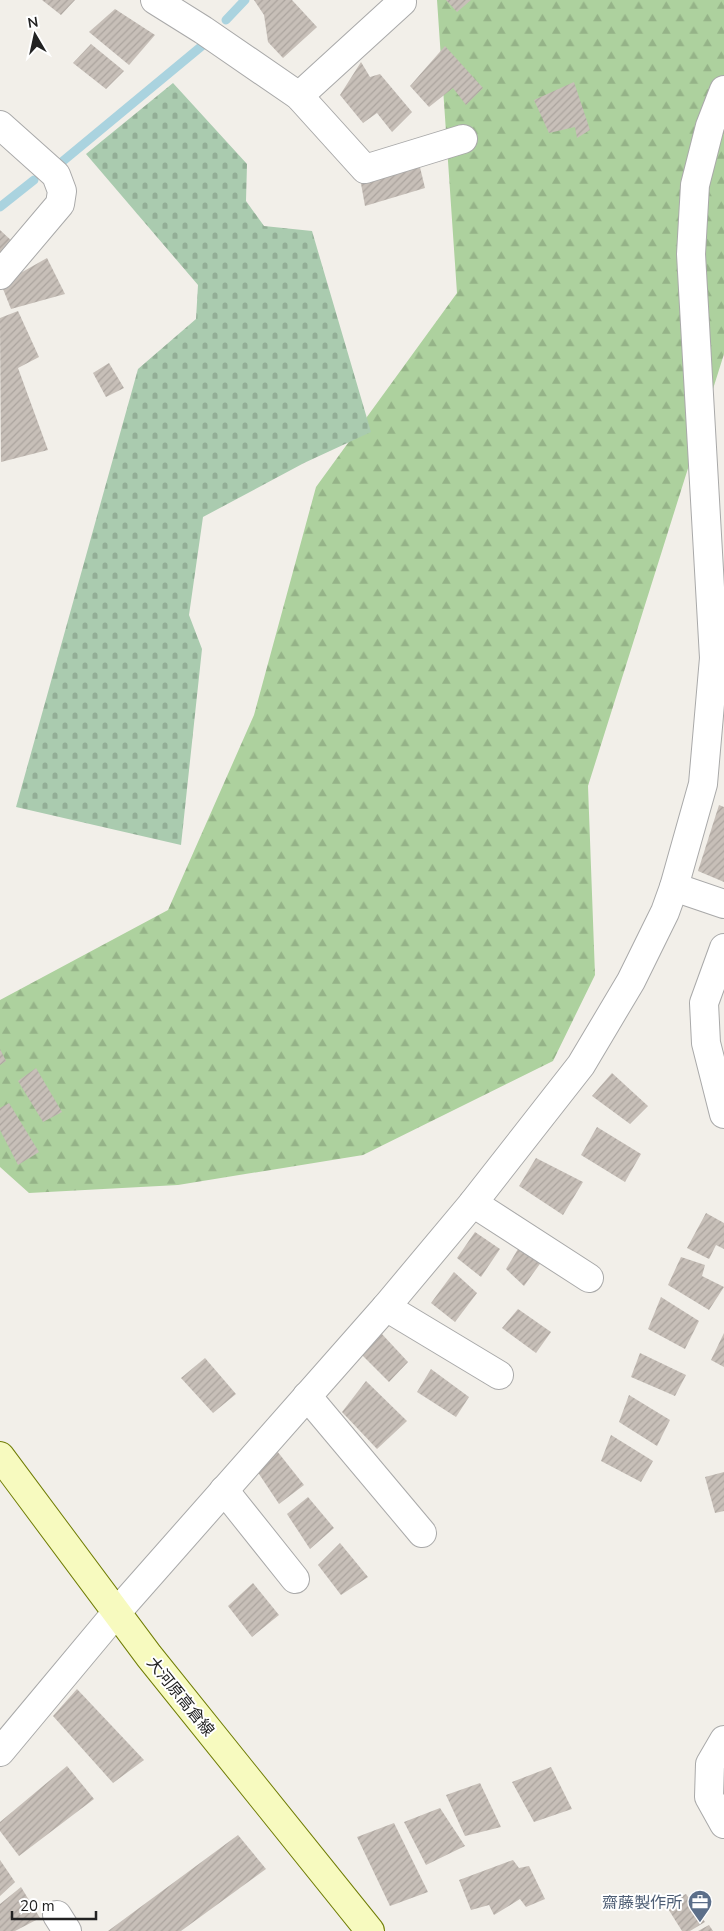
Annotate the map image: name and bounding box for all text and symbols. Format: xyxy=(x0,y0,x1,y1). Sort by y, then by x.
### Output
north arrow xyxy=(10,10,60,60)
text: N xyxy=(26,12,40,33)
street label: 大河原高倉線 xyxy=(141,1652,219,1741)
scale bar xyxy=(12,1888,96,1920)
office icon: 齋藤製作所 xyxy=(687,1889,713,1923)
place label: 齋藤製作所 xyxy=(602,1892,682,1914)
text: 20 m xyxy=(20,1896,55,1916)

